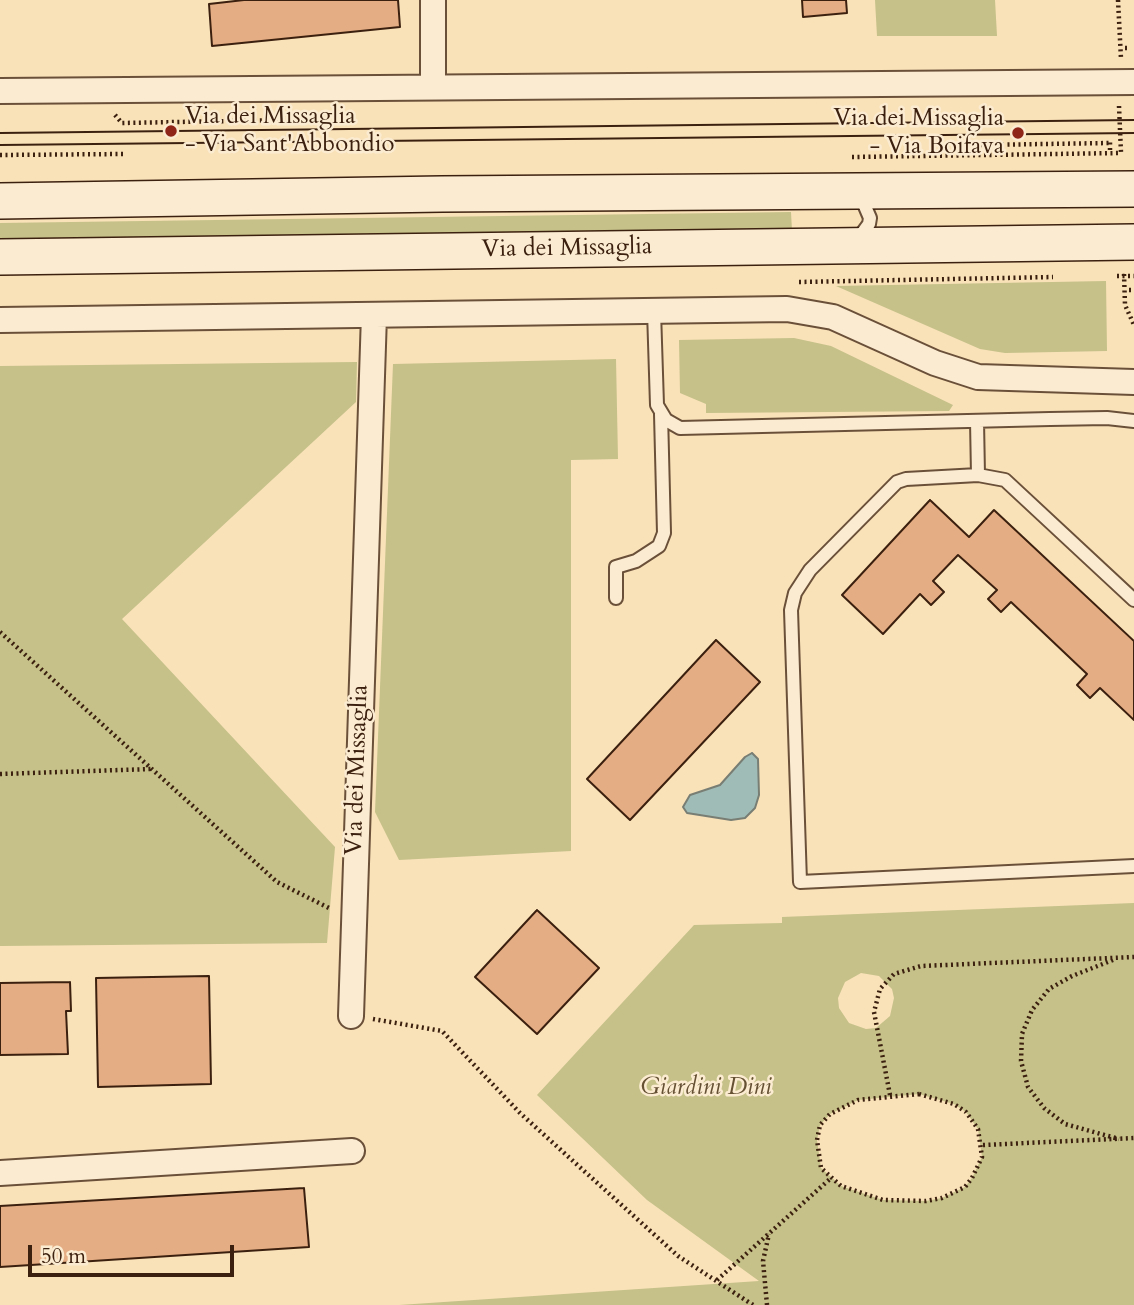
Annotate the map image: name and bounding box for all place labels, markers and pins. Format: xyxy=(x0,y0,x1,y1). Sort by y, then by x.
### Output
place label: Via dei Missaglia - Via Sant'Abbondio xyxy=(185,103,394,159)
place label: Via dei Missaglia - Via Boifava xyxy=(833,105,1004,161)
marker: Via dei Missaglia - Via Sant'Abbondio xyxy=(163,123,179,139)
marker: Via dei Missaglia - Via Boifava xyxy=(1010,125,1026,141)

